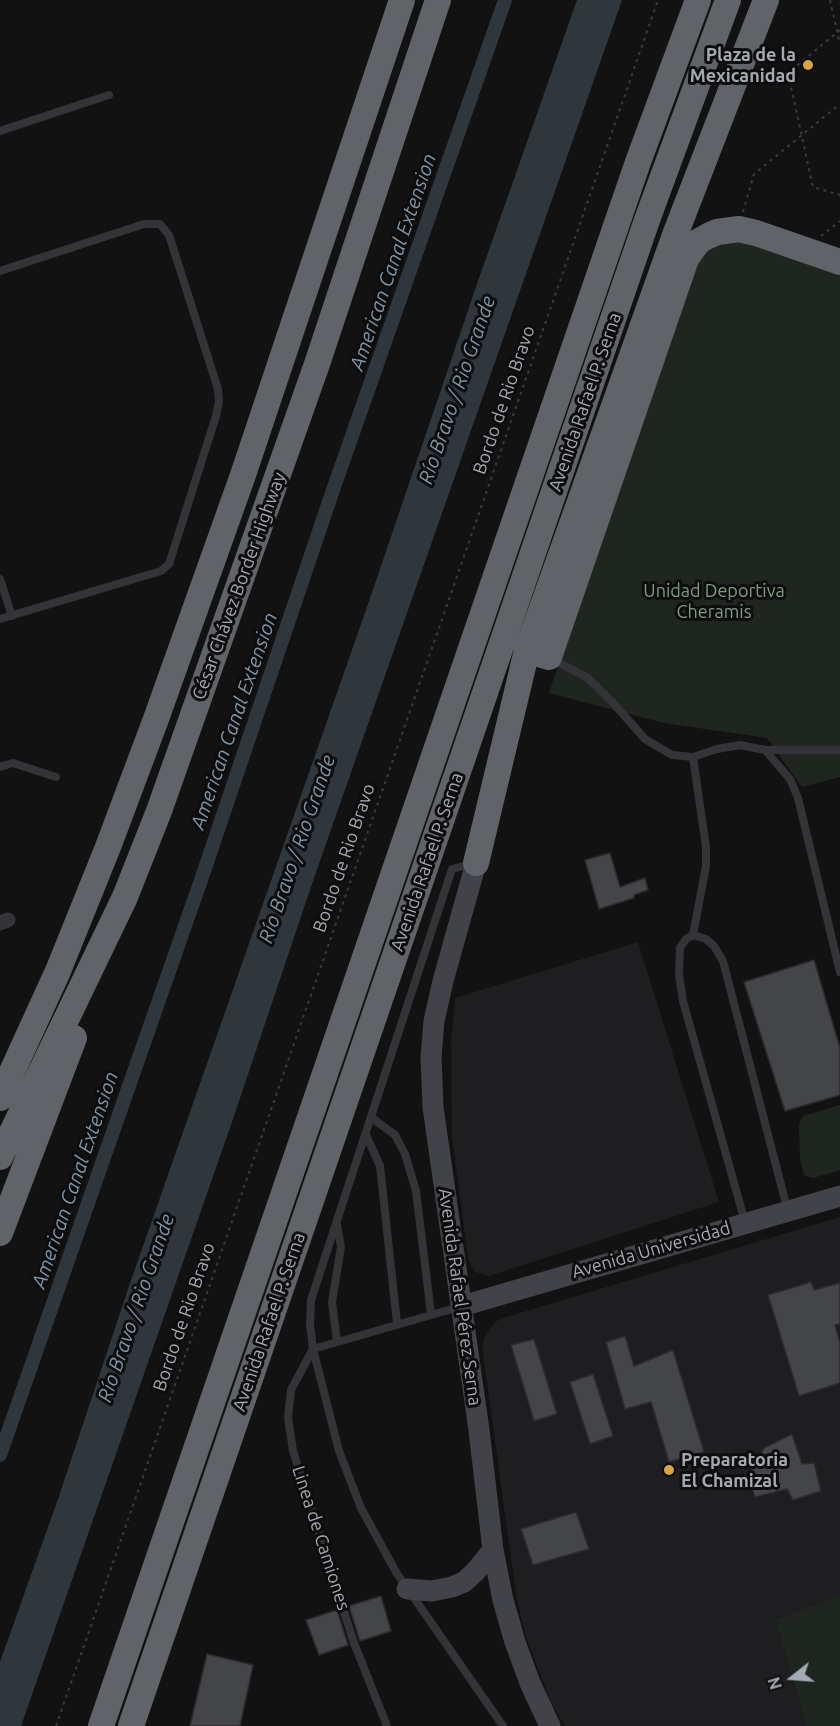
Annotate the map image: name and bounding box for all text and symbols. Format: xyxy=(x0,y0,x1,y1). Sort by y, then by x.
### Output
place label: Plaza de la Mexicanidad xyxy=(690,44,796,86)
marker: Plaza de la Mexicanidad xyxy=(801,58,815,72)
water label: American Canal Extension xyxy=(345,150,441,374)
water label: Río Bravo / Rio Grande xyxy=(414,293,500,487)
street label: Avenida Rafael P. Serna xyxy=(544,310,626,494)
street label: Bordo de Rio Bravo xyxy=(468,323,540,477)
street label: César Chávez Border Highway xyxy=(188,469,290,703)
park label: Unidad Deportiva Cheramis xyxy=(643,580,785,622)
water label: American Canal Extension xyxy=(186,609,282,833)
water label: Río Bravo / Rio Grande xyxy=(254,752,340,946)
street label: Avenida Rafael P. Serna xyxy=(386,770,468,954)
street label: Bordo de Rio Bravo xyxy=(308,781,380,935)
water label: American Canal Extension xyxy=(27,1068,123,1292)
street label: Avenida Rafael Pérez Serna xyxy=(434,1187,486,1407)
water label: Río Bravo / Rio Grande xyxy=(93,1211,179,1405)
street label: Avenida Universidad xyxy=(569,1217,733,1283)
street label: Avenida Rafael P. Serna xyxy=(228,1230,310,1414)
street label: Bordo de Rio Bravo xyxy=(148,1240,220,1394)
place label: Preparatoria El Chamizal xyxy=(681,1449,788,1492)
street label: Linea de Camiones xyxy=(287,1463,355,1613)
marker: Preparatoria El Chamizal xyxy=(662,1463,676,1477)
north arrow xyxy=(762,1648,822,1708)
text: N xyxy=(764,1675,785,1692)

